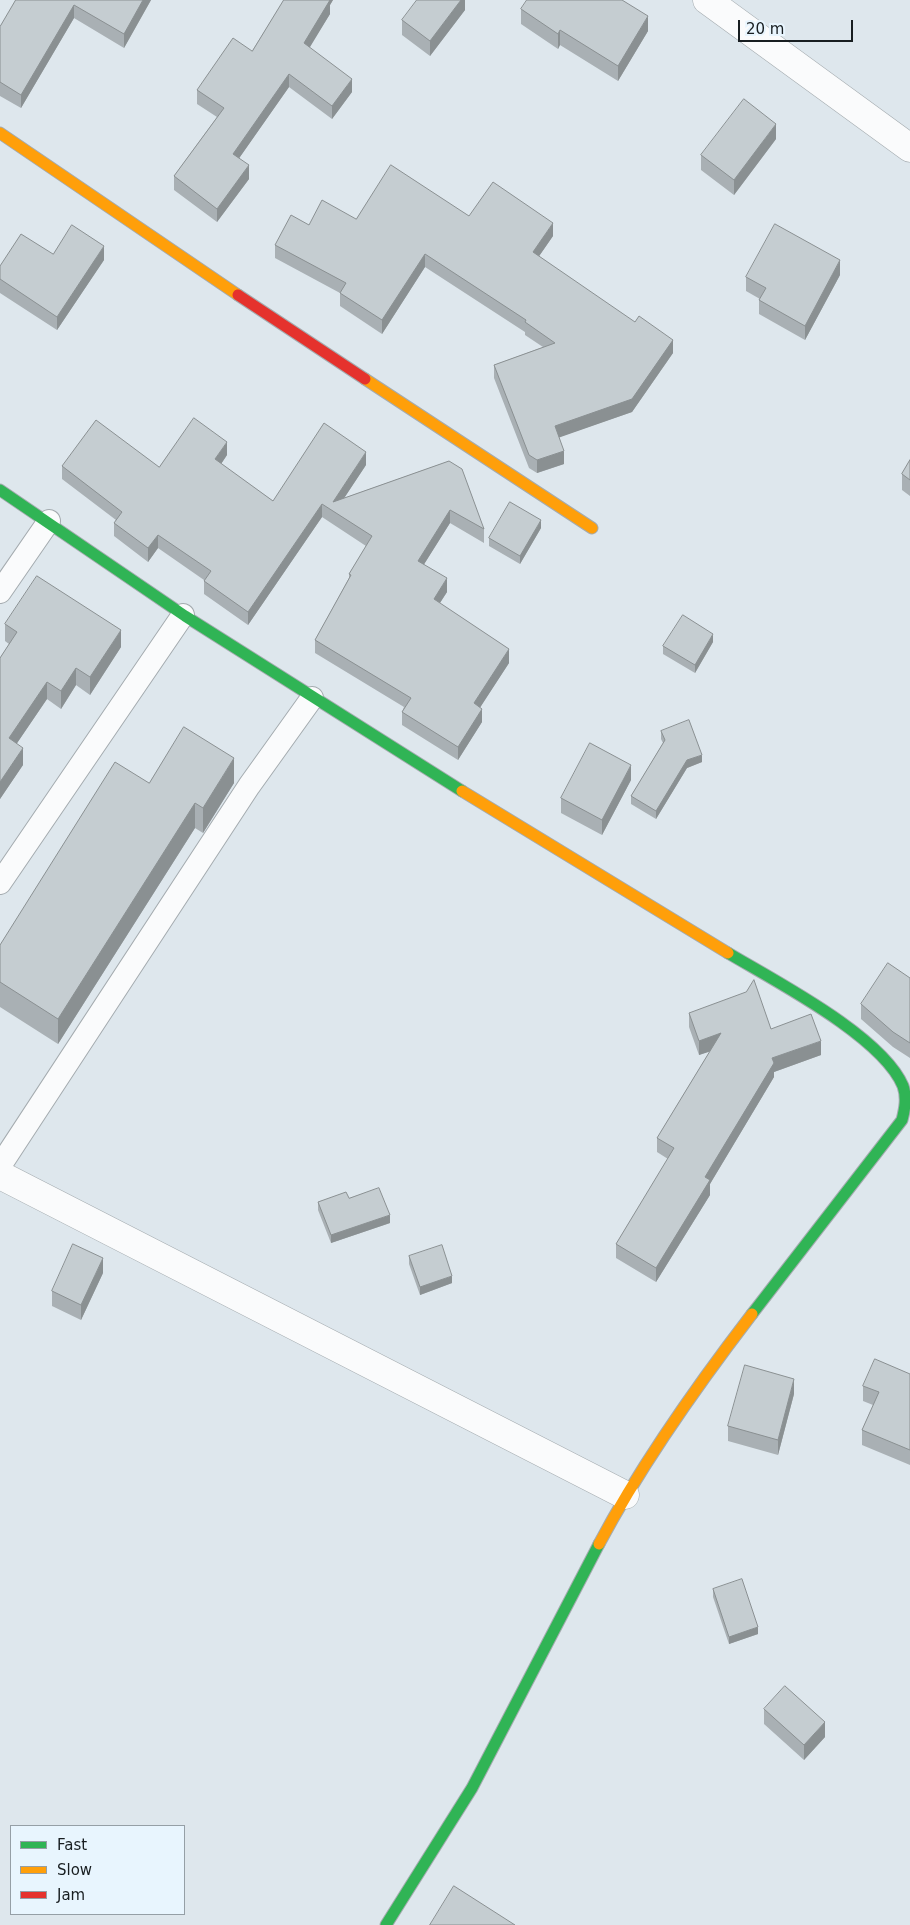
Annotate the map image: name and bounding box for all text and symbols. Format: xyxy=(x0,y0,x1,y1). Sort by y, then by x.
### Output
scale bar xyxy=(740,10,855,42)
text: 20 m xyxy=(746,20,784,38)
legend xyxy=(10,1825,185,1915)
text: Fast xyxy=(57,1836,87,1854)
text: Slow xyxy=(57,1861,92,1879)
text: Jam xyxy=(57,1886,85,1904)

